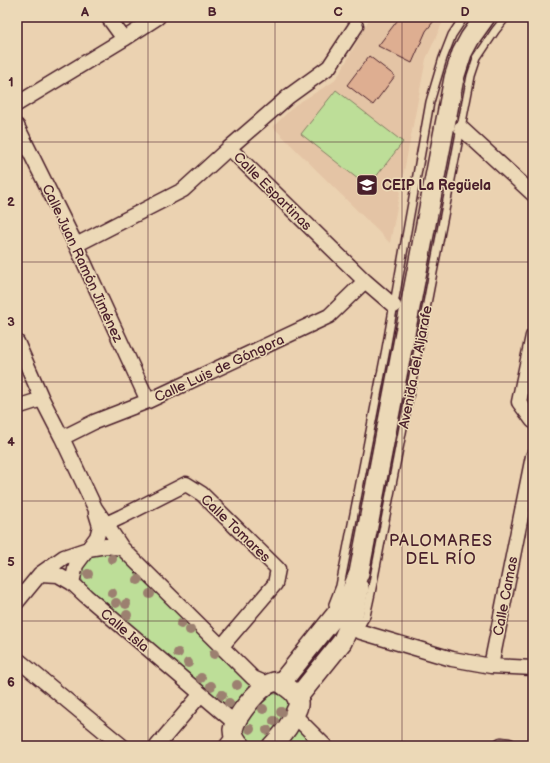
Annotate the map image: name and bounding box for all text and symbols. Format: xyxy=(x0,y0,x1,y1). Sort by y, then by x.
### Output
text: A xyxy=(80,4,89,20)
text: B xyxy=(207,4,217,20)
text: C xyxy=(333,4,343,20)
text: D xyxy=(460,4,470,20)
text: 1 xyxy=(8,74,14,90)
street label: Calle Espartinas xyxy=(230,149,315,234)
school or university icon: CEIP La Regüela xyxy=(354,172,380,198)
place label: CEIP La Regüela xyxy=(382,177,491,194)
street label: Calle Juan Ramón Jiménez xyxy=(38,182,127,345)
text: 2 xyxy=(7,194,15,210)
street label: Avenida del Aljarafe xyxy=(395,304,436,430)
text: 3 xyxy=(7,314,15,330)
street label: Calle Luis de Góngora xyxy=(152,331,287,406)
text: 4 xyxy=(7,434,15,450)
street label: Calle Tomares xyxy=(197,491,274,566)
district label: PALOMARES DEL RÍO xyxy=(389,532,493,569)
text: 5 xyxy=(7,554,15,570)
street label: Calle Camas xyxy=(489,555,522,637)
street label: Calle Isla xyxy=(97,605,153,656)
text: 6 xyxy=(7,674,15,690)

